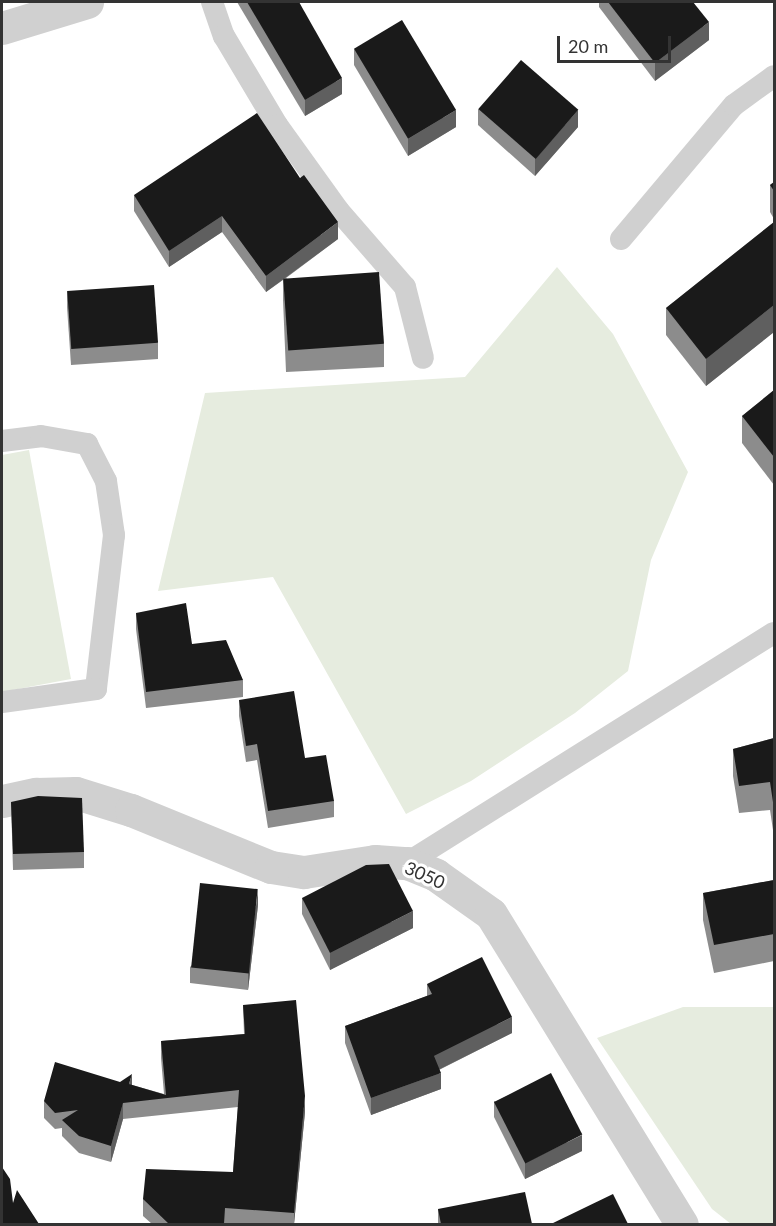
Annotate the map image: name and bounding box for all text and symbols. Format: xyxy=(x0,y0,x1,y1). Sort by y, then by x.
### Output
scale bar xyxy=(560,24,674,62)
text: 20 m xyxy=(568,35,608,57)
street label: 3050 xyxy=(402,857,448,893)

